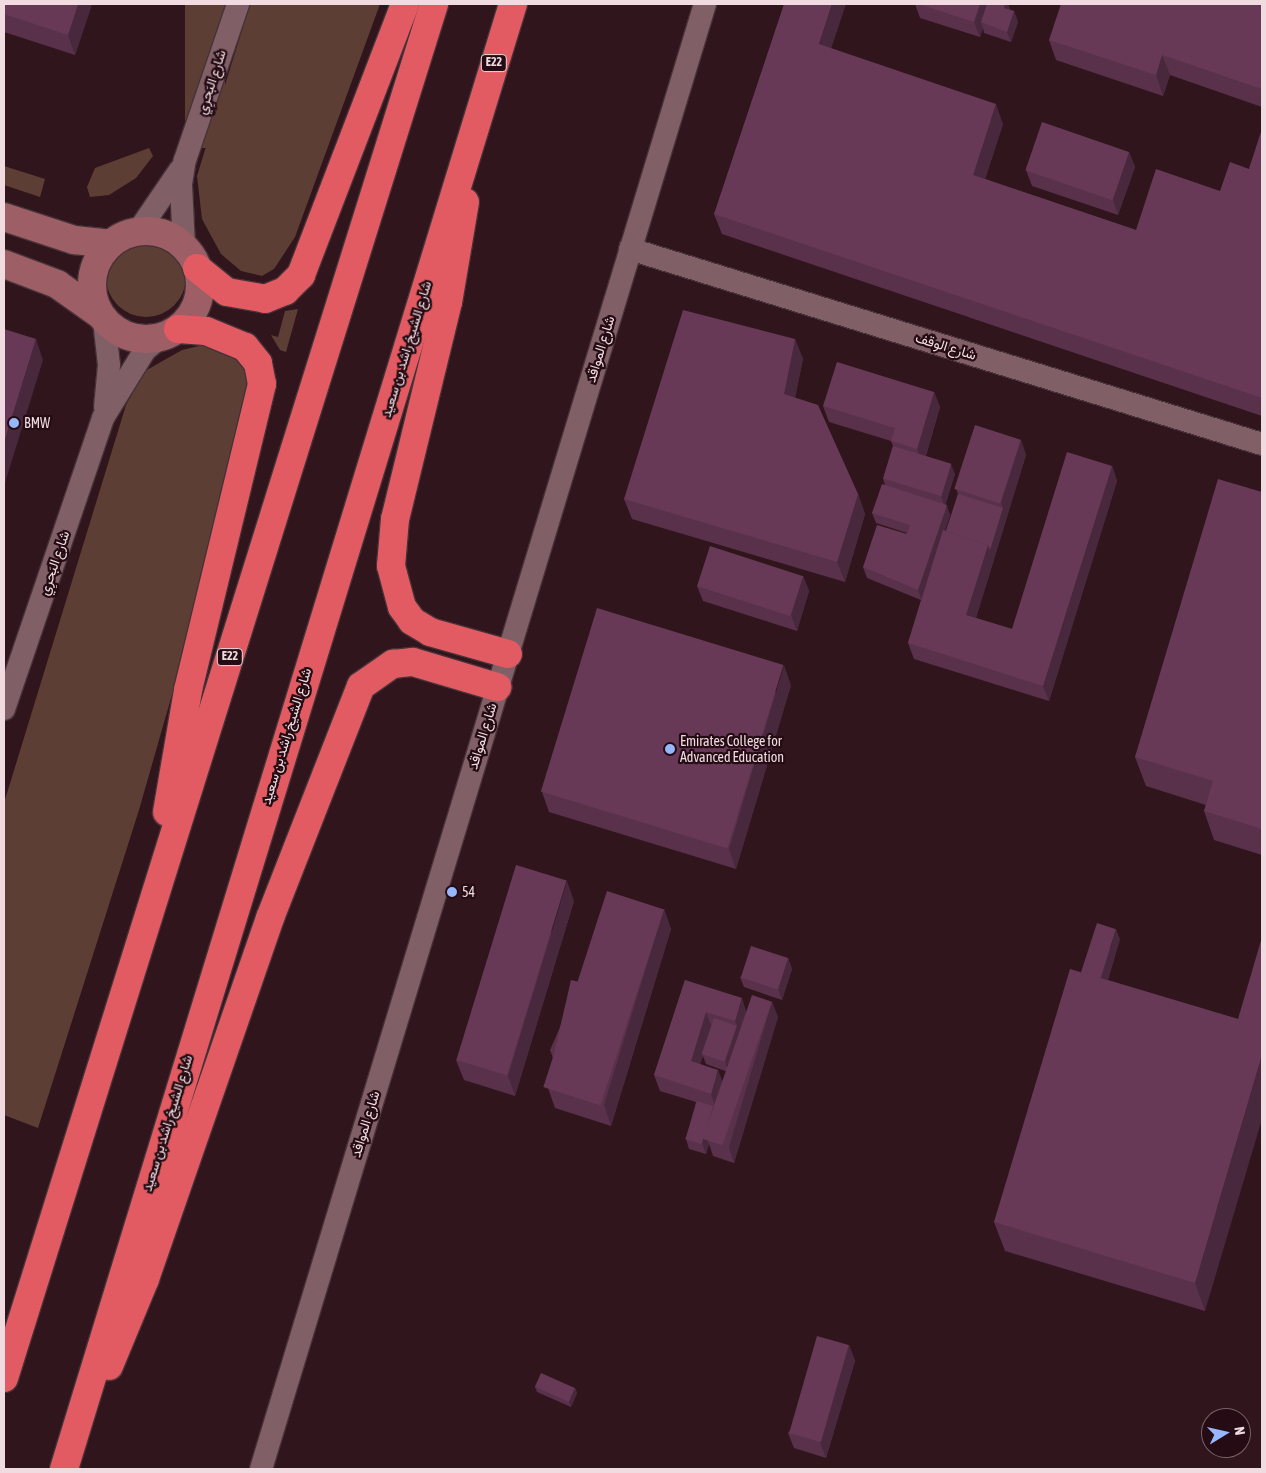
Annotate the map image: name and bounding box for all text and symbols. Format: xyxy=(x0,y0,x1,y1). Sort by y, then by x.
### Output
street label: شارع البَحرِي xyxy=(193,48,229,116)
road number: E22 xyxy=(480,54,508,72)
street label: شارع الشيخ راشد بن سعيد xyxy=(377,279,435,419)
street label: شارع المواقد xyxy=(582,314,618,384)
street label: شارع الوقف xyxy=(913,329,979,363)
place label: BMW xyxy=(24,415,50,431)
marker: BMW xyxy=(8,417,20,429)
street label: شارع البَحرِي xyxy=(35,529,73,597)
road number: E22 xyxy=(216,648,244,666)
street label: شارع الشيخ راشد بن سعيد xyxy=(257,666,315,806)
street label: شارع المواقد xyxy=(464,701,500,771)
place label: Emirates College for Advanced Education xyxy=(680,733,784,766)
marker: Emirates College for Advanced Education xyxy=(664,743,676,755)
place label: 54 xyxy=(462,884,475,900)
marker: 54 xyxy=(446,886,458,898)
street label: شارع الشيخ راشد بن سعيد xyxy=(138,1053,196,1193)
street label: شارع المواقد xyxy=(347,1089,383,1159)
north arrow xyxy=(1201,1408,1251,1458)
text: N xyxy=(1231,1425,1248,1436)

